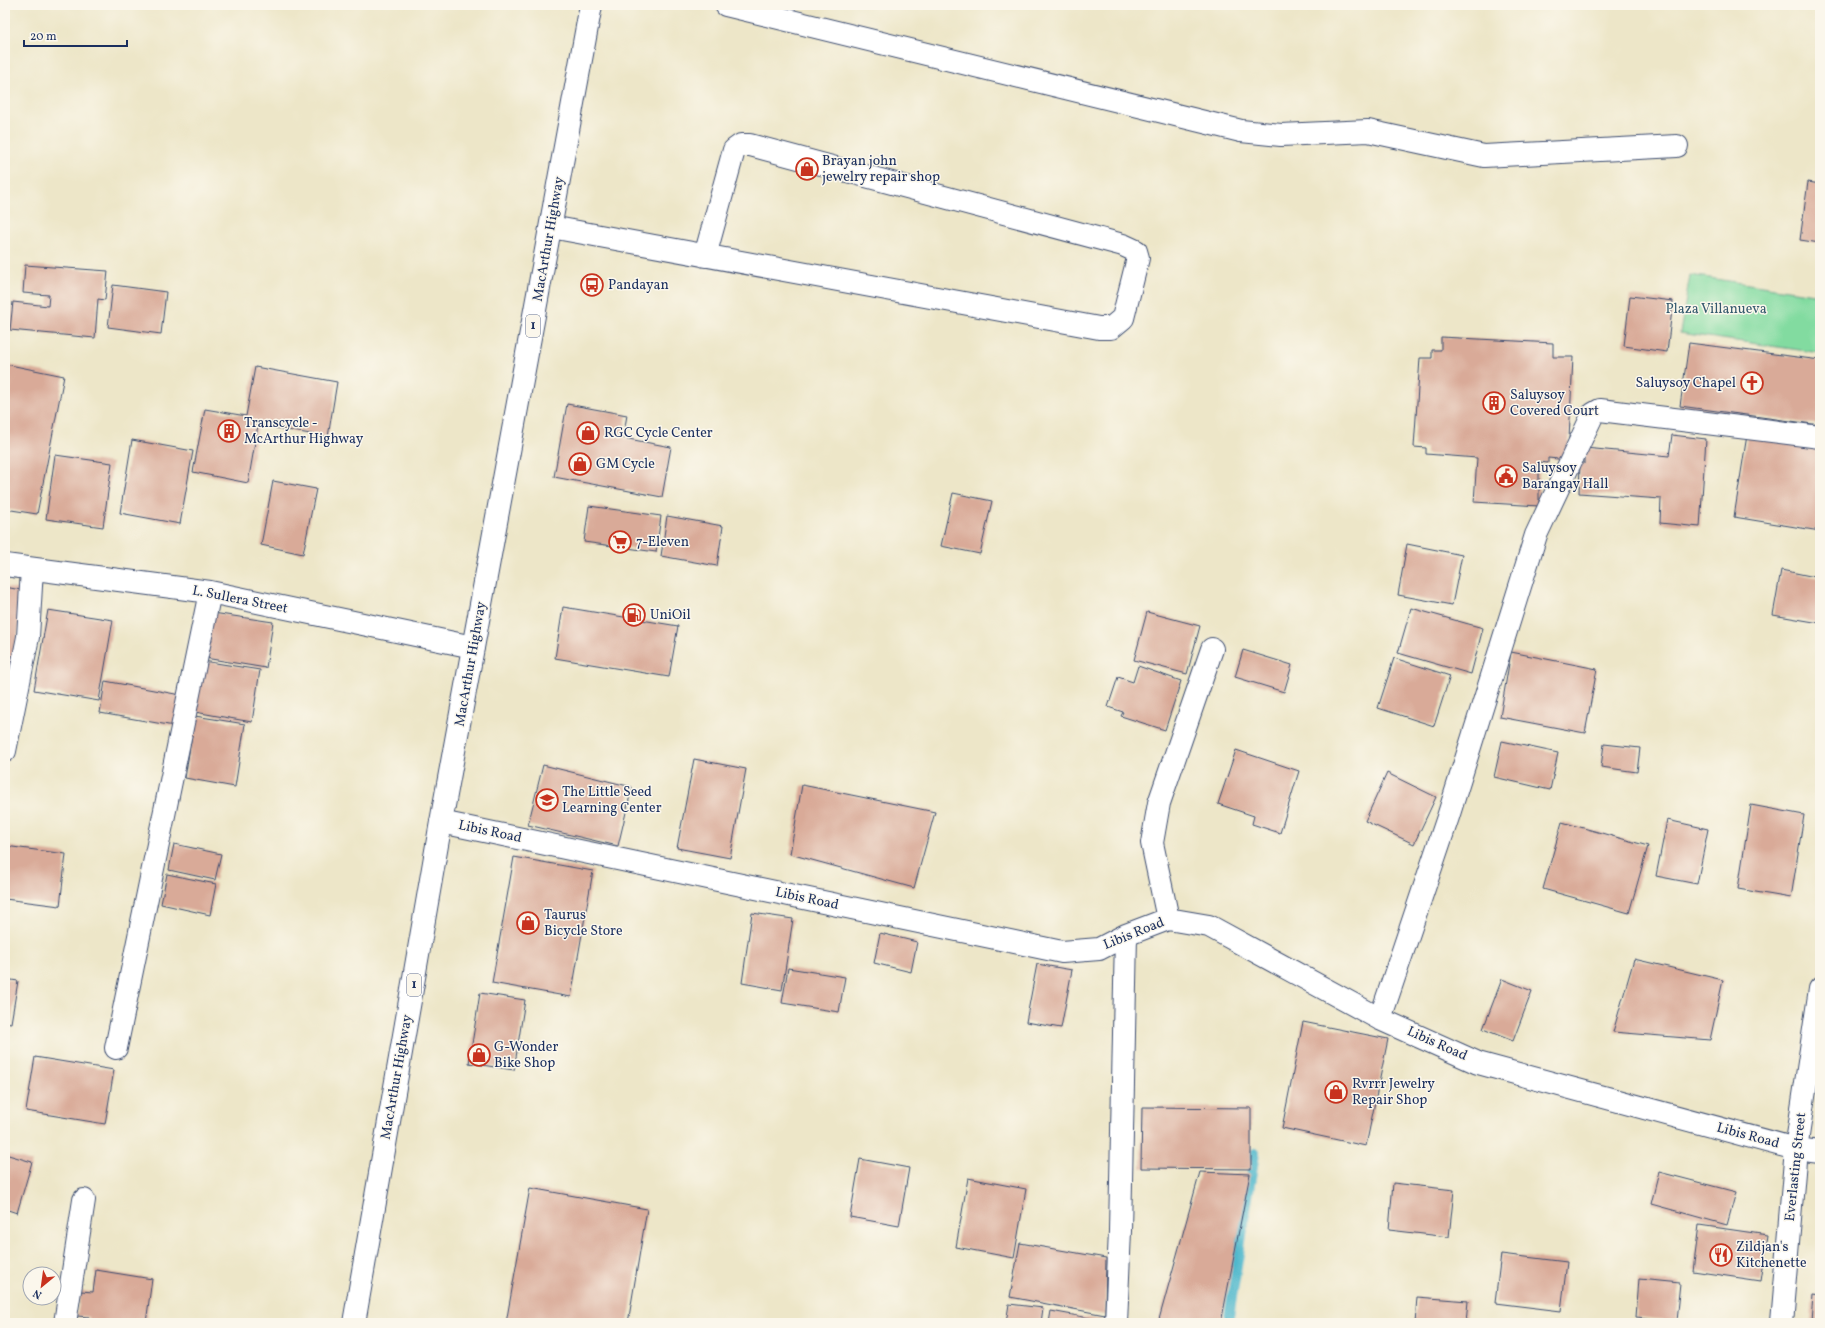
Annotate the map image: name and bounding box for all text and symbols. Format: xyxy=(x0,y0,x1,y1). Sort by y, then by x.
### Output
scale bar xyxy=(24,22,127,48)
text: 20 m xyxy=(30,29,57,45)
place label: Brayan john jewelry repair shop xyxy=(822,152,940,187)
shop icon: Brayan john jewelry repair shop xyxy=(794,156,820,182)
street label: MacArthur Highway xyxy=(529,175,569,303)
bus stop icon: Pandayan xyxy=(579,272,605,298)
place label: Pandayan xyxy=(608,276,669,295)
park label: Plaza Villanueva xyxy=(1665,300,1767,319)
road number: 1 xyxy=(526,315,540,337)
church icon: Saluysoy Chapel xyxy=(1739,370,1765,396)
place label: Saluysoy Chapel xyxy=(1636,374,1736,393)
place label: Saluysoy Covered Court xyxy=(1510,386,1599,421)
building icon: Saluysoy Covered Court xyxy=(1481,390,1507,416)
place label: Transcycle - McArthur Highway xyxy=(244,414,364,449)
building icon: Transcycle - McArthur Highway xyxy=(216,418,242,444)
shop icon: RGC Cycle Center xyxy=(575,420,601,446)
place label: RGC Cycle Center xyxy=(604,424,713,443)
shop icon: GM Cycle xyxy=(567,451,593,477)
place label: GM Cycle xyxy=(596,455,655,474)
place label: Saluysoy Barangay Hall xyxy=(1522,459,1608,494)
public building icon: Saluysoy Barangay Hall xyxy=(1493,463,1519,489)
supermarket icon: 7-Eleven xyxy=(607,529,633,555)
place label: 7-Eleven xyxy=(636,533,689,552)
street label: L. Sullera Street xyxy=(191,581,289,619)
street label: MacArthur Highway xyxy=(451,600,491,728)
fuel station icon: UniOil xyxy=(621,602,647,628)
place label: UniOil xyxy=(650,606,691,625)
place label: The Little Seed Learning Center xyxy=(562,783,662,818)
school or university icon: The Little Seed Learning Center xyxy=(534,787,560,813)
street label: Libis Road xyxy=(457,816,524,848)
street label: Libis Road xyxy=(774,883,841,915)
place label: Taurus Bicycle Store xyxy=(544,906,623,941)
shop icon: Taurus Bicycle Store xyxy=(515,910,541,936)
street label: Libis Road xyxy=(1101,913,1167,955)
road number: 1 xyxy=(407,974,421,996)
street label: MacArthur Highway xyxy=(377,1013,417,1141)
street label: Libis Road xyxy=(1404,1022,1470,1066)
place label: G-Wonder Bike Shop xyxy=(494,1038,558,1073)
shop icon: G-Wonder Bike Shop xyxy=(466,1042,492,1068)
place label: Rvrrr Jewelry Repair Shop xyxy=(1352,1075,1435,1110)
shop icon: Rvrrr Jewelry Repair Shop xyxy=(1323,1079,1349,1105)
street label: Everlasting Street xyxy=(1781,1111,1811,1222)
street label: Libis Road xyxy=(1714,1118,1782,1154)
place label: Zildjan's Kitchenette xyxy=(1736,1238,1807,1273)
restaurant icon: Zildjan's Kitchenette xyxy=(1708,1242,1734,1268)
north arrow xyxy=(22,1266,62,1306)
text: N xyxy=(31,1285,45,1302)

